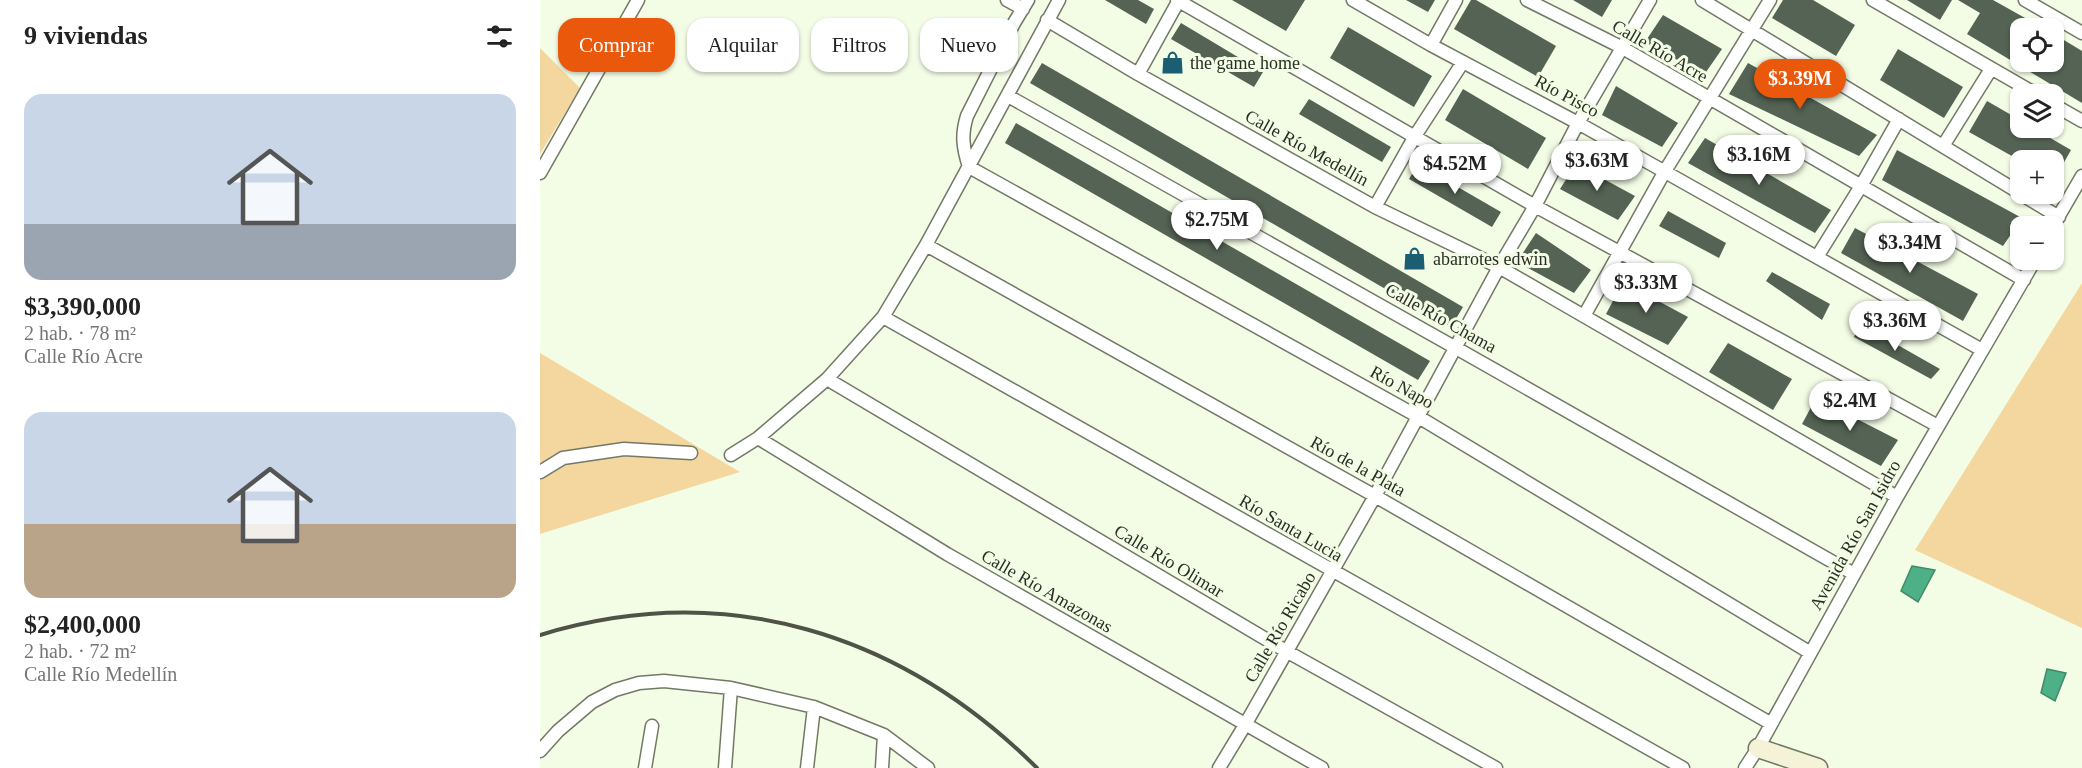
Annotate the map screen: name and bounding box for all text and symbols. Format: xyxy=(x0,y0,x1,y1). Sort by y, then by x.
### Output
street label: Calle Río Acre xyxy=(1609,16,1711,86)
chip: Comprar xyxy=(558,18,675,72)
chip: Alquilar xyxy=(687,18,799,72)
chip: Filtros xyxy=(811,18,908,72)
chip: Nuevo xyxy=(920,18,1018,72)
map controls xyxy=(2010,18,2064,270)
button: locate xyxy=(2010,18,2064,72)
icon: filters xyxy=(483,20,516,53)
text: 9 viviendas xyxy=(24,21,148,50)
shop icon: the game home xyxy=(1159,50,1185,76)
place label: the game home xyxy=(1190,53,1300,73)
pin: $3.39M xyxy=(1751,59,1849,110)
text: $3.39M xyxy=(1768,67,1832,89)
street label: Río Pisco xyxy=(1532,71,1602,121)
button: layers xyxy=(2010,84,2064,138)
street label: Calle Río Medellín xyxy=(1242,106,1372,190)
icon: home xyxy=(216,133,324,241)
pin: $3.16M xyxy=(1710,135,1808,186)
pin: $3.63M xyxy=(1548,141,1646,192)
text: $3.16M xyxy=(1727,143,1791,165)
pin: $4.52M xyxy=(1406,144,1504,195)
text: $3.63M xyxy=(1565,149,1629,171)
button: + xyxy=(2010,150,2064,204)
text: $4.52M xyxy=(1423,152,1487,174)
pin: $2.75M xyxy=(1168,200,1266,251)
text: $2.75M xyxy=(1185,208,1249,230)
button: − xyxy=(2010,216,2064,270)
pin: $3.34M xyxy=(1861,223,1959,274)
text: $3.34M xyxy=(1878,231,1942,253)
shop icon: abarrotes edwin xyxy=(1402,246,1428,272)
place label: abarrotes edwin xyxy=(1433,249,1547,269)
pin: $3.33M xyxy=(1597,263,1695,314)
text: $3.33M xyxy=(1614,271,1678,293)
street label: Calle Río Chama xyxy=(1382,279,1500,357)
text: $3,390,000 xyxy=(24,292,141,321)
pin: $3.36M xyxy=(1846,301,1944,352)
text: $3.36M xyxy=(1863,309,1927,331)
text: 2 hab. · 78 m² xyxy=(24,322,136,344)
text: Calle Río Acre xyxy=(24,345,143,367)
street label: Río Napo xyxy=(1367,361,1437,413)
pin: $2.4M xyxy=(1808,381,1892,432)
text: $2.4M xyxy=(1823,389,1877,411)
street label: Río de la Plata xyxy=(1307,432,1409,500)
icon: home xyxy=(216,451,324,559)
street label: Avenida Río San Isidro xyxy=(1805,457,1905,613)
street label: Río Santa Lucia xyxy=(1236,490,1346,566)
street label: Calle Río Olimar xyxy=(1111,520,1227,602)
street label: Calle Río Amazonas xyxy=(978,545,1116,637)
street label: Calle Río Ricabo xyxy=(1240,568,1320,686)
text: $2,400,000 xyxy=(24,610,141,639)
text: 2 hab. · 72 m² xyxy=(24,640,136,662)
text: Calle Río Medellín xyxy=(24,663,177,685)

